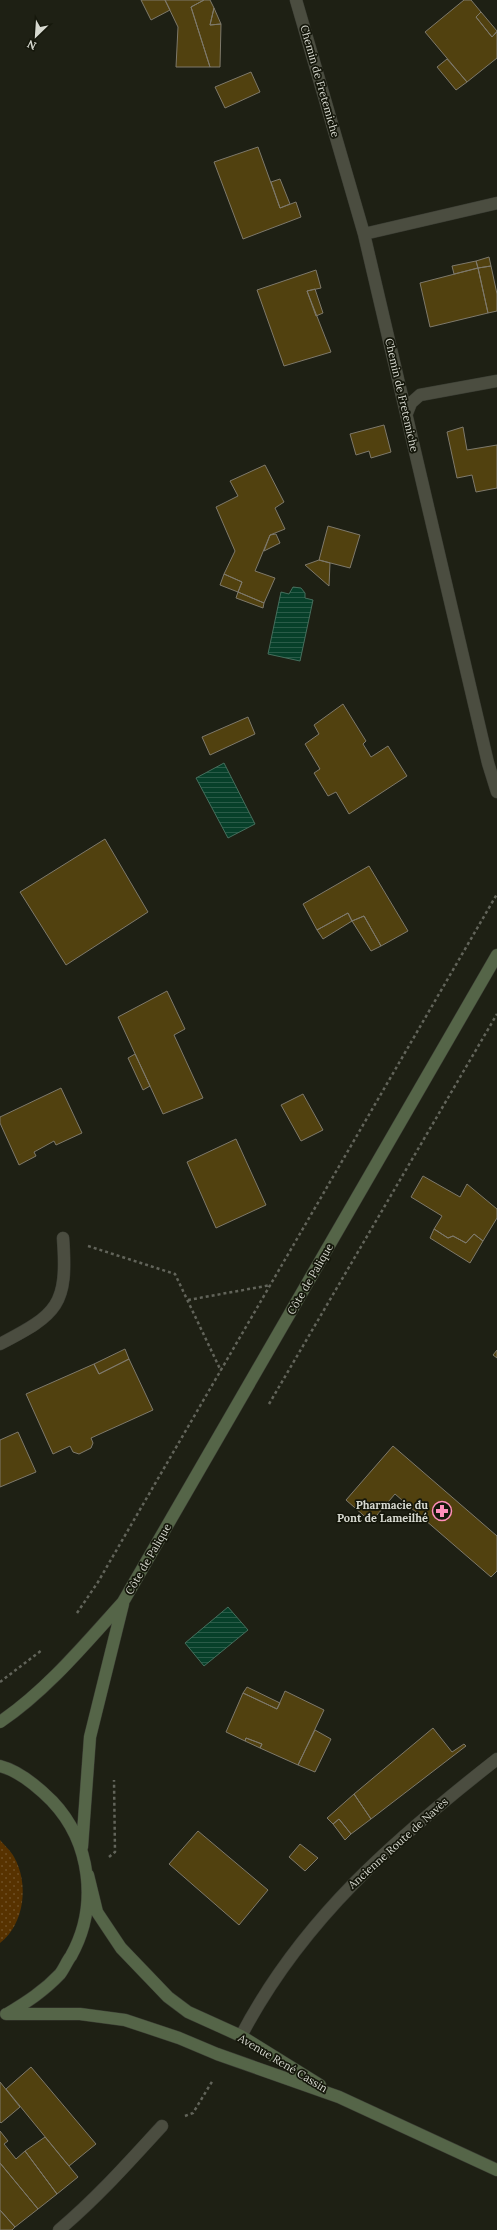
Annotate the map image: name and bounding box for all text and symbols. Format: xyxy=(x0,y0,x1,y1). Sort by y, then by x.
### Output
north arrow xyxy=(16,16,56,56)
street label: Chemin de Fretemiche xyxy=(297,23,343,139)
text: N xyxy=(25,37,39,53)
street label: Chemin de Fretemiche xyxy=(382,337,422,453)
street label: Côte de Palique xyxy=(284,1241,336,1317)
place label: Pharmacie du Pont de Lameilhé xyxy=(337,1498,428,1525)
pharmacy icon: Pharmacie du Pont de Lameilhé xyxy=(431,1500,453,1522)
street label: Côte de Palique xyxy=(122,1521,174,1597)
street label: Ancienne Route de Navès xyxy=(344,1794,451,1892)
street label: Avenue René Cassin xyxy=(235,2030,331,2095)

